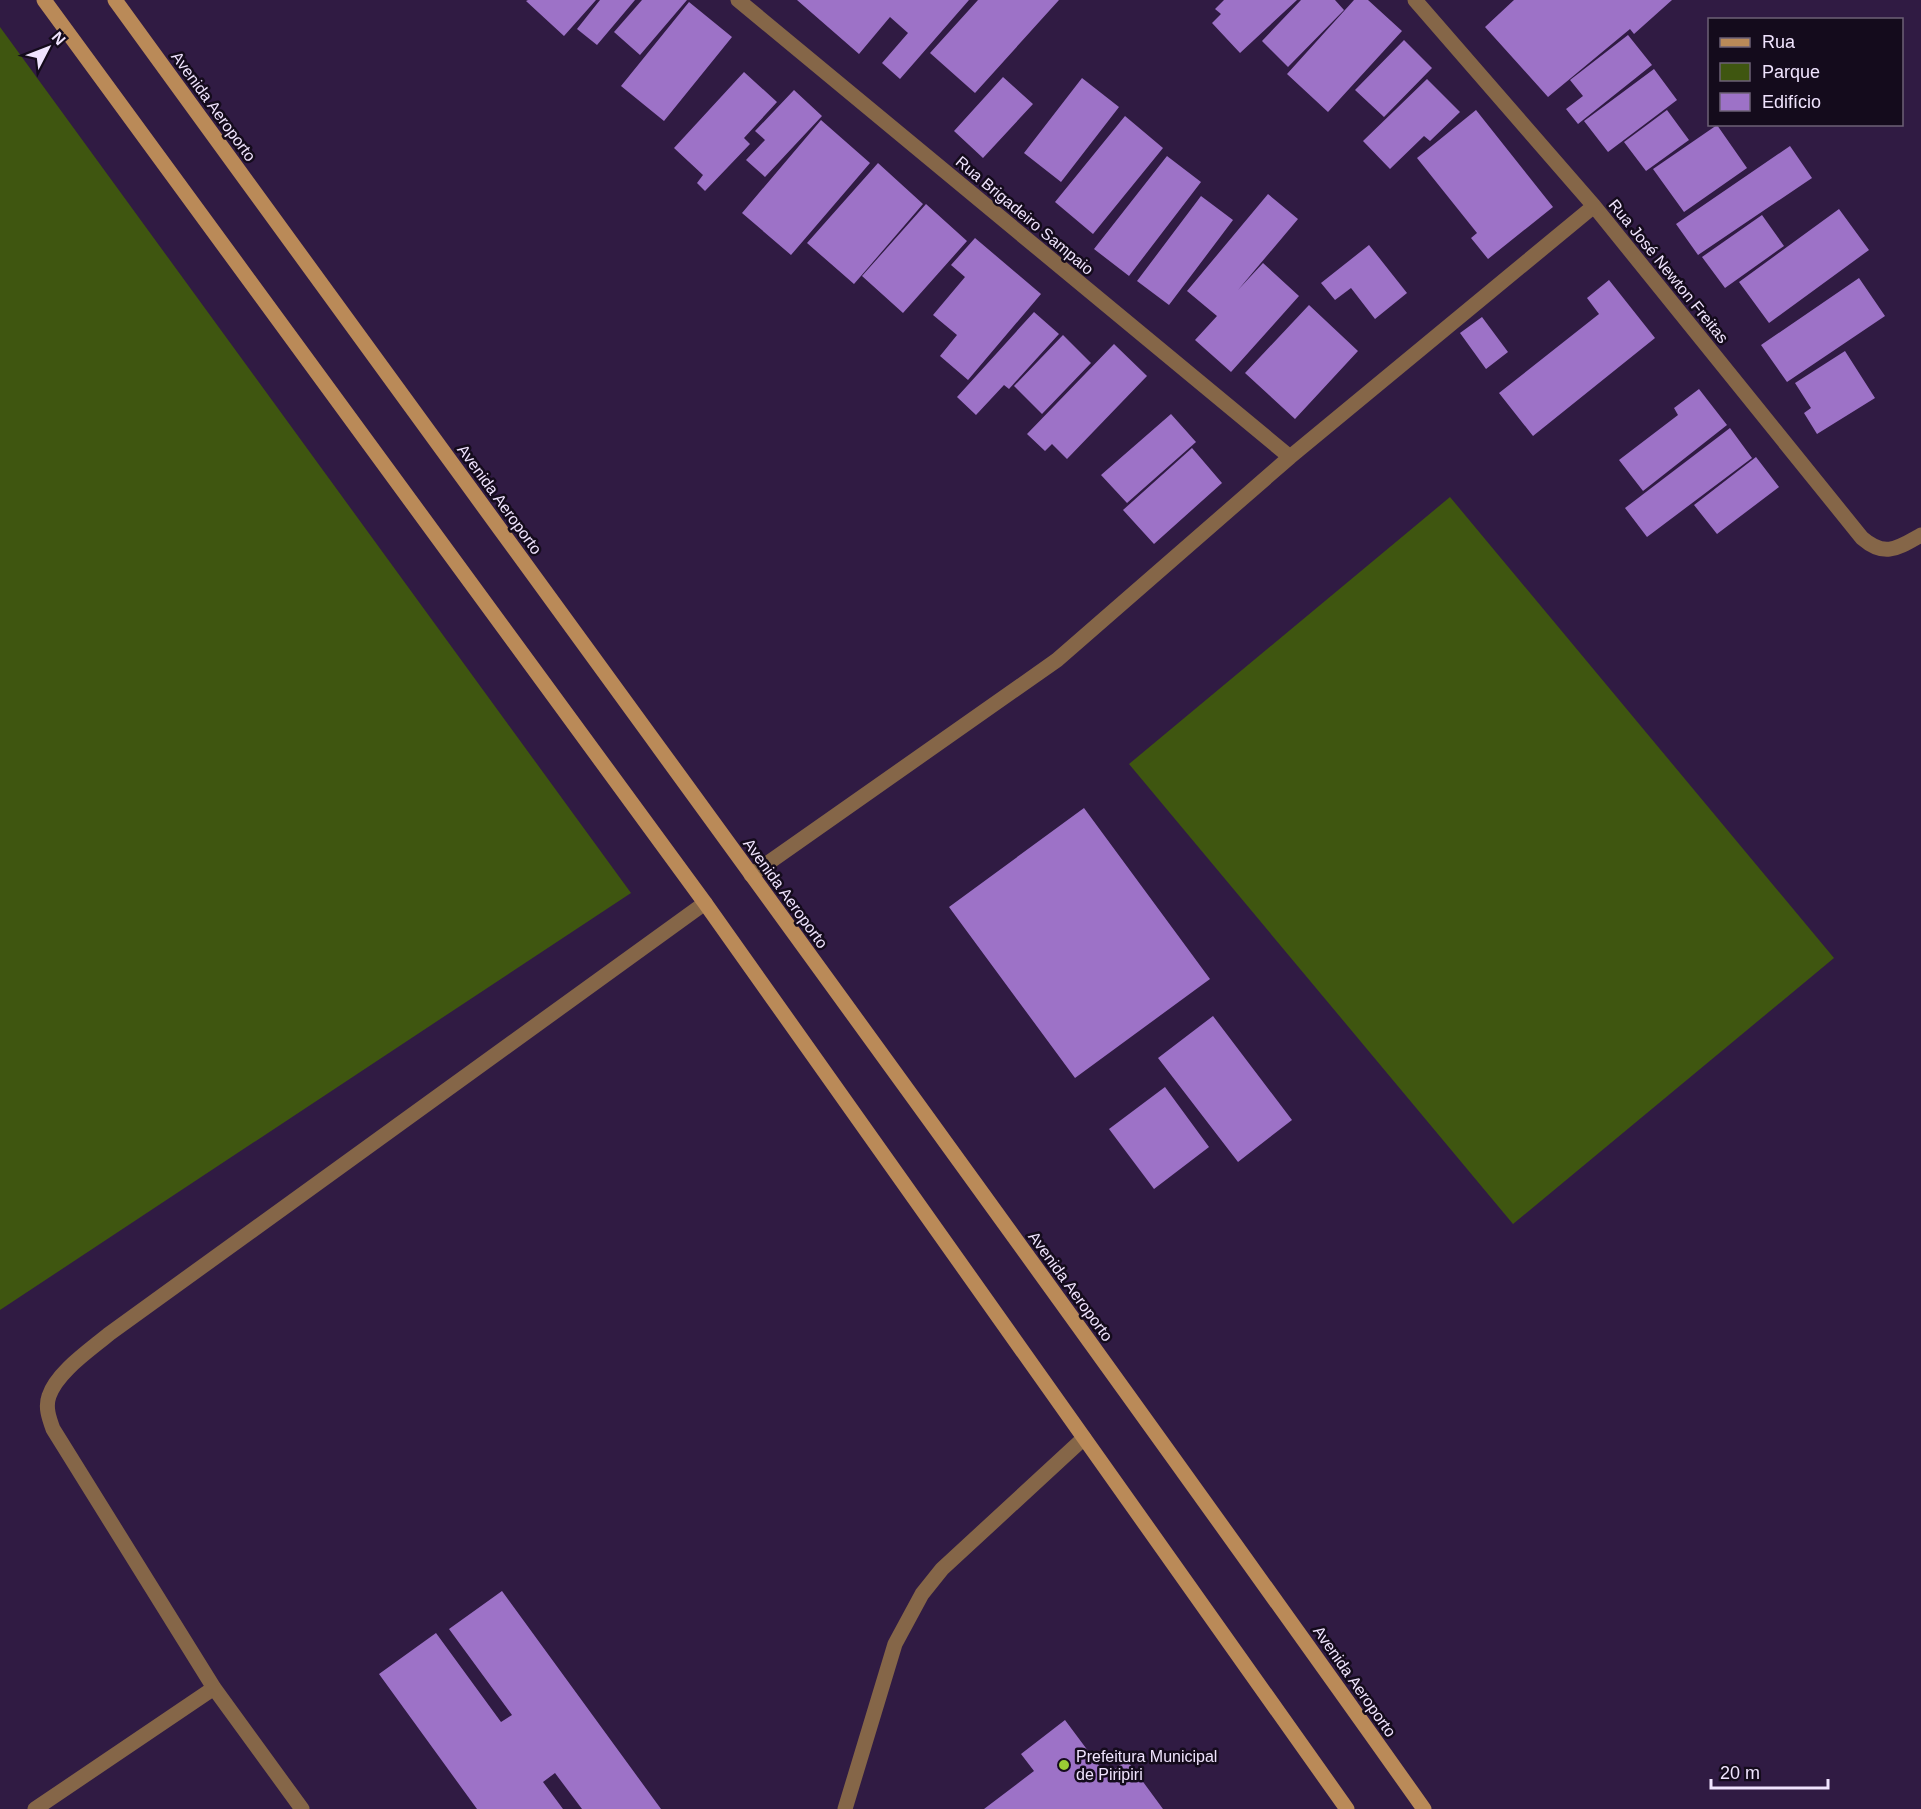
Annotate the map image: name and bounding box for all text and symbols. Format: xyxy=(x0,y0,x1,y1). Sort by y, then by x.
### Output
north arrow xyxy=(18,18,78,78)
legend xyxy=(1708,18,1903,126)
text: N xyxy=(49,28,69,48)
text: Rua xyxy=(1762,32,1796,52)
street label: Avenida Aeroporto xyxy=(168,48,259,165)
text: Parque xyxy=(1762,62,1820,82)
text: Edifício xyxy=(1762,92,1821,112)
street label: Rua Brigadeiro Sampaio xyxy=(952,153,1097,278)
street label: Rua José Newton Freitas xyxy=(1605,196,1732,346)
street label: Avenida Aeroporto xyxy=(454,441,545,558)
street label: Avenida Aeroporto xyxy=(740,835,831,952)
street label: Avenida Aeroporto xyxy=(1025,1228,1116,1345)
street label: Avenida Aeroporto xyxy=(1310,1623,1399,1740)
place label: Prefeitura Municipal de Piripiri xyxy=(1076,1748,1217,1783)
scale bar xyxy=(1711,1752,1828,1790)
marker: Prefeitura Municipal de Piripiri xyxy=(1057,1758,1071,1772)
text: 20 m xyxy=(1720,1763,1760,1783)

